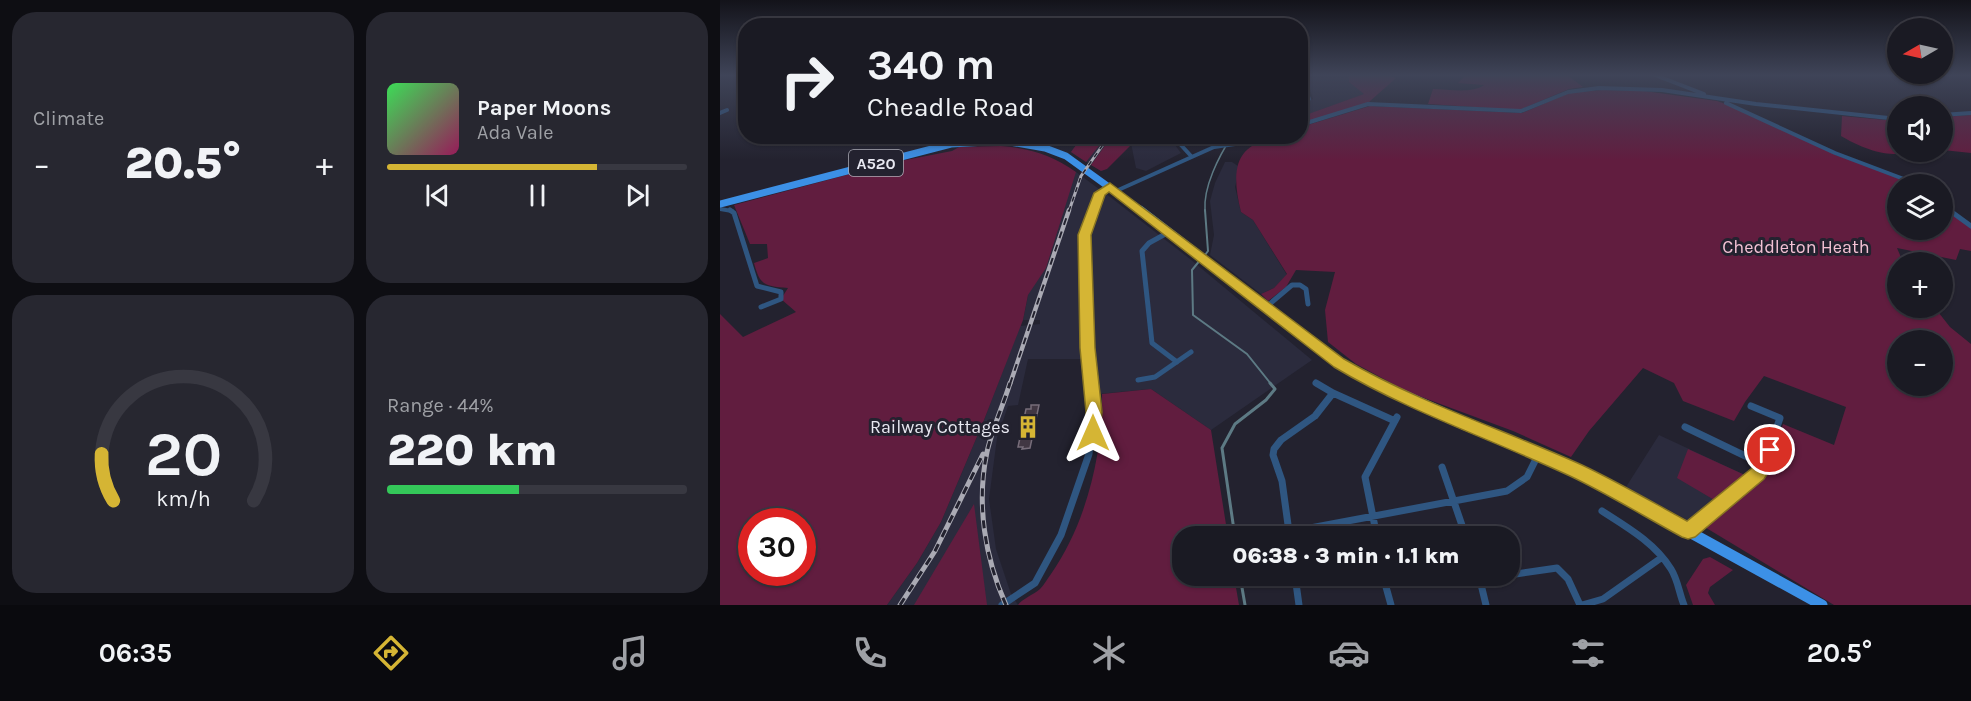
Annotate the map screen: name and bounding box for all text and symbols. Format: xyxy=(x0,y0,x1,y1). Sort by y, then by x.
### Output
north arrow xyxy=(1887,18,1953,84)
map controls xyxy=(1887,18,1953,396)
text: 340 m xyxy=(867,40,995,90)
icon: right xyxy=(768,42,846,120)
text: Cheadle Road xyxy=(867,91,1035,123)
text: Paper Moons xyxy=(477,95,611,121)
button: sound xyxy=(1887,96,1953,162)
text: Climate xyxy=(33,107,104,130)
text: Ada Vale xyxy=(477,121,554,144)
text: 20.5° xyxy=(125,137,241,189)
text: − xyxy=(33,145,50,183)
text: + xyxy=(316,145,333,183)
road number: A520 xyxy=(849,150,903,176)
button: layers xyxy=(1887,174,1953,240)
icon: previous xyxy=(421,179,454,212)
icon: pause xyxy=(521,179,554,212)
icon: next xyxy=(621,179,654,212)
park label: Cheddleton Heath xyxy=(1722,236,1870,258)
button: + xyxy=(1887,252,1953,318)
button: − xyxy=(1887,330,1953,396)
text: Range · 44% xyxy=(387,394,494,417)
position arrow xyxy=(1061,401,1125,465)
building icon: Railway Cottages xyxy=(1015,414,1041,440)
place label: Railway Cottages xyxy=(870,416,1010,438)
text: 20 xyxy=(144,418,222,491)
text: 220 km xyxy=(387,424,558,476)
pin xyxy=(1744,424,1795,475)
icon: arrive xyxy=(1753,433,1786,466)
text: km/h xyxy=(156,486,210,511)
speed limit sign: 30 xyxy=(738,508,816,586)
text: 06:38 · 3 min · 1.1 km xyxy=(1233,543,1459,569)
icon: directions xyxy=(370,632,412,674)
icon: music xyxy=(609,632,651,674)
icon: phone xyxy=(849,632,891,674)
icon: climate xyxy=(1088,632,1130,674)
icon: car xyxy=(1328,632,1370,674)
icon: filters xyxy=(1567,632,1609,674)
text: 06:35 xyxy=(99,637,172,669)
text: 20.5° xyxy=(1807,637,1872,669)

